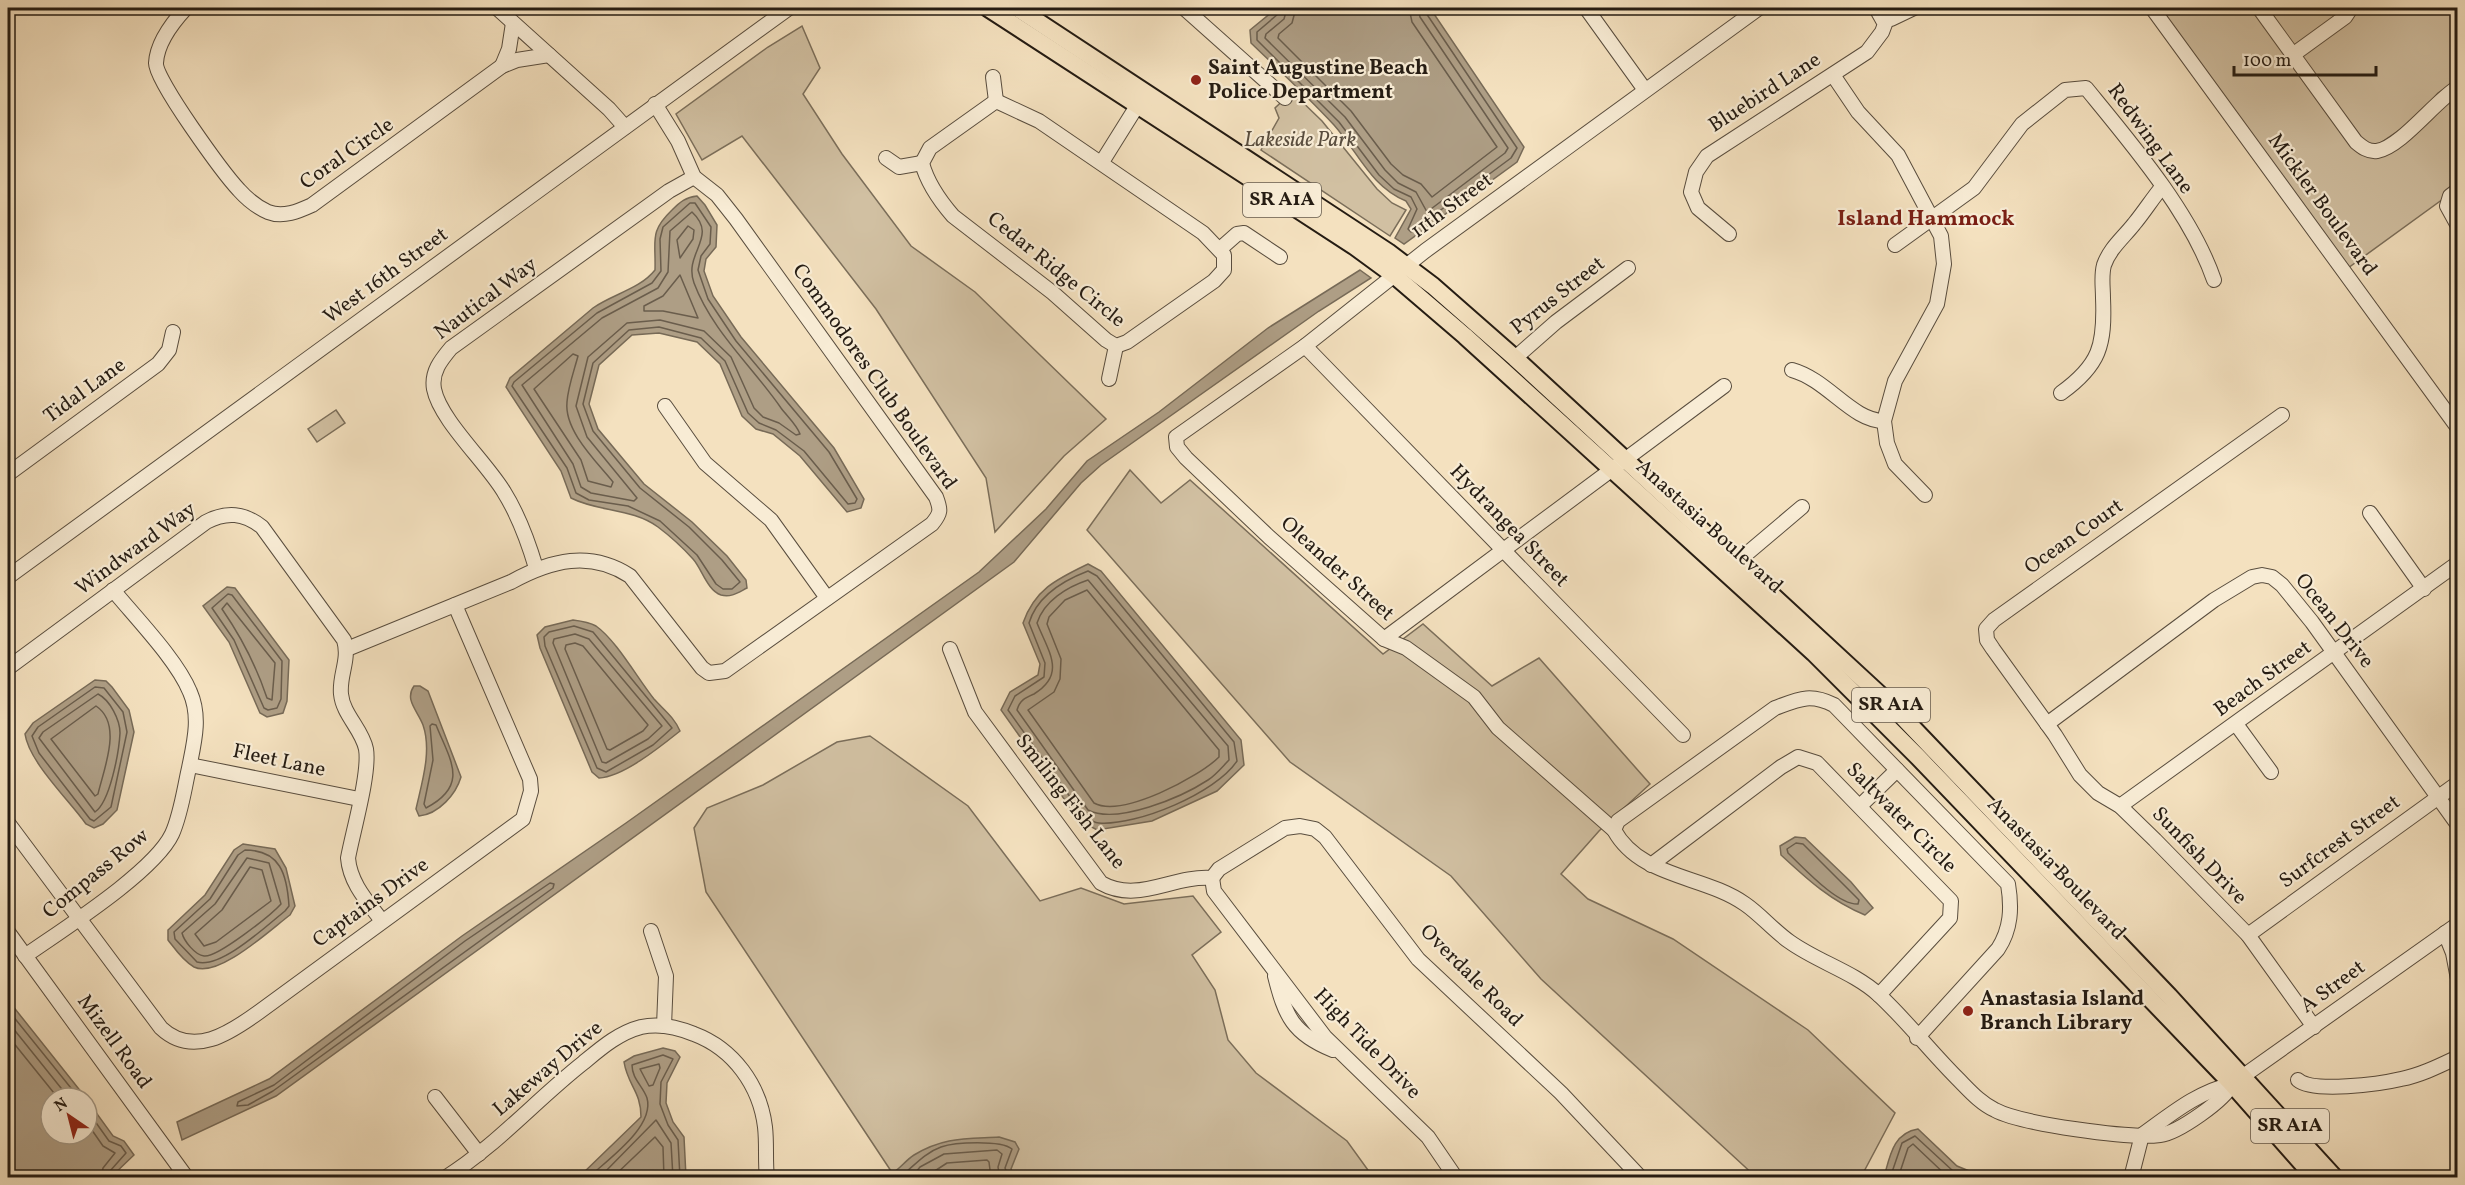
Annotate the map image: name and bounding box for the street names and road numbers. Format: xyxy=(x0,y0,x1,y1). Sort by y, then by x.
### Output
street label: Bluebird Lane xyxy=(1703,46,1827,140)
street label: Redwing Lane xyxy=(2100,78,2200,200)
street label: Coral Circle xyxy=(294,111,400,197)
street label: Mickler Boulevard xyxy=(2260,128,2384,282)
street label: 11th Street xyxy=(1405,166,1499,246)
road number: SR A1A xyxy=(1243,183,1321,217)
street label: Cedar Ridge Circle xyxy=(981,205,1131,335)
street label: West 16th Street xyxy=(318,221,454,331)
street label: Nautical Way xyxy=(429,250,544,347)
street label: Pyrus Street xyxy=(1505,250,1611,342)
street label: Commodores Club Boulevard xyxy=(785,258,963,496)
street label: Tidal Lane xyxy=(38,351,132,431)
street label: Anastasia Boulevard xyxy=(1629,453,1789,601)
street label: Hydrangea Street xyxy=(1443,458,1575,594)
street label: Ocean Court xyxy=(2019,492,2129,582)
street label: Windward Way xyxy=(70,495,203,603)
street label: Oleander Street xyxy=(1274,510,1400,628)
street label: Ocean Drive xyxy=(2288,567,2380,675)
street label: Beach Street xyxy=(2208,634,2318,724)
road number: SR A1A xyxy=(1852,688,1930,722)
street label: Smiling Fish Lane xyxy=(1008,728,1132,876)
street label: Fleet Lane xyxy=(230,737,328,785)
street label: Saltwater Circle xyxy=(1839,756,1963,880)
street label: Surfcrest Street xyxy=(2274,788,2406,896)
street label: Anastasia Boulevard xyxy=(1980,791,2132,947)
street label: Sunfish Drive xyxy=(2145,801,2253,911)
street label: Compass Row xyxy=(37,822,155,926)
street label: Captains Drive xyxy=(307,851,435,955)
street label: Overdale Road xyxy=(1413,918,1529,1034)
street label: A Street xyxy=(2295,954,2371,1020)
street label: High Tide Drive xyxy=(1307,982,1427,1106)
street label: Mizell Road xyxy=(70,989,158,1095)
street label: Lakeway Drive xyxy=(487,1014,609,1124)
road number: SR A1A xyxy=(2251,1109,2329,1143)

